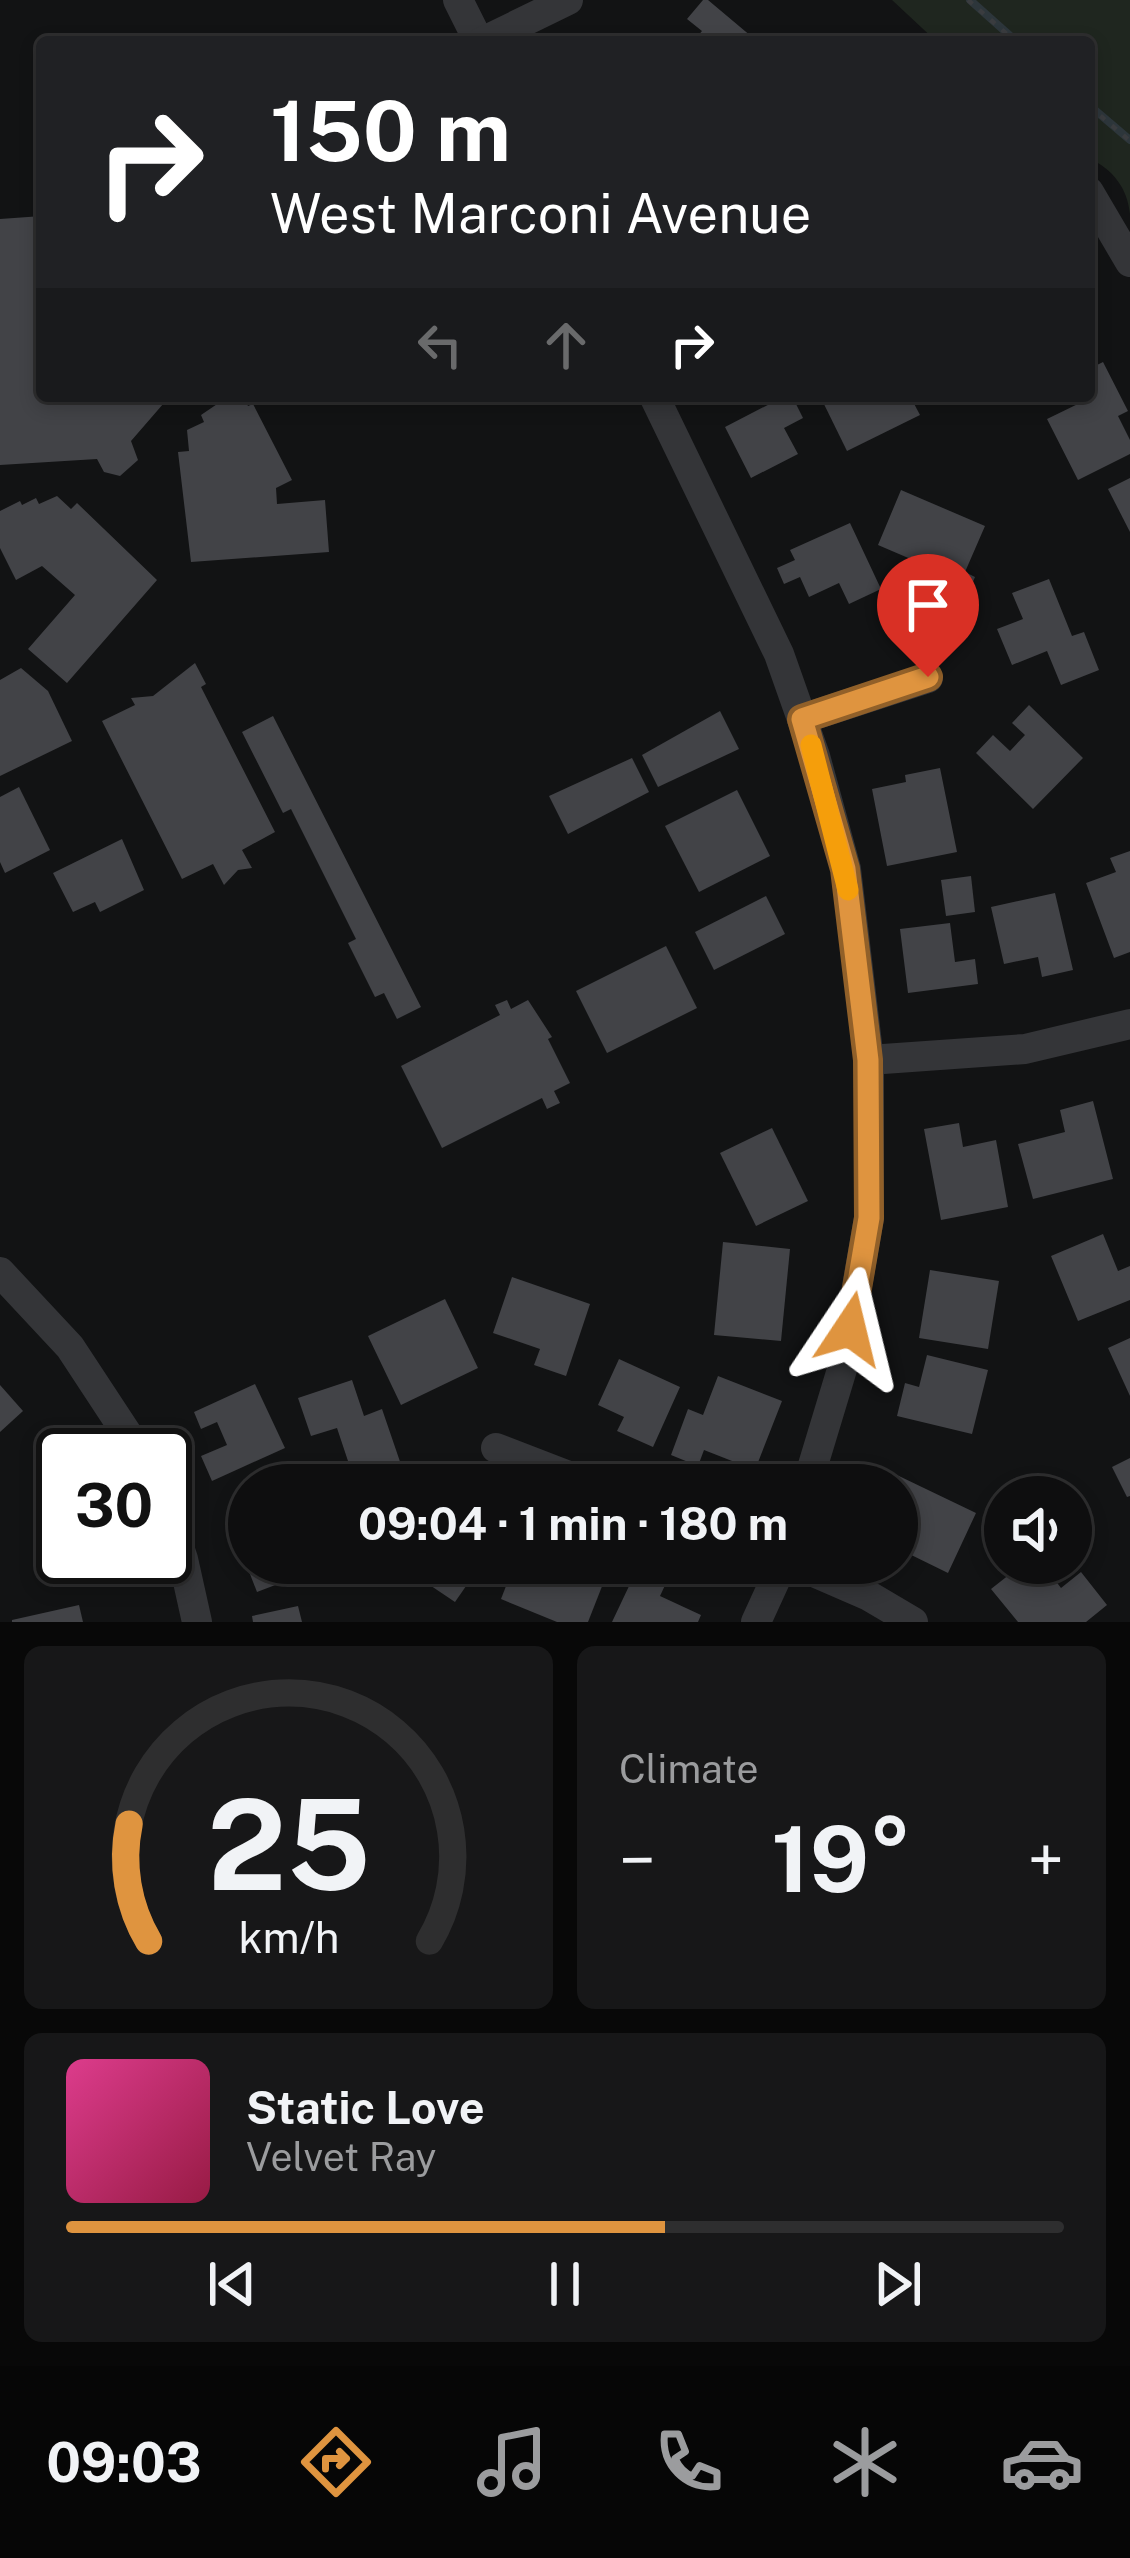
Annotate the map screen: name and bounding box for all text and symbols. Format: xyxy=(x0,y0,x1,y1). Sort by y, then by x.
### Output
text: 150 m xyxy=(270,81,511,180)
icon: right xyxy=(72,84,228,240)
text: West Marconi Avenue xyxy=(270,182,811,245)
icon: left xyxy=(407,312,473,378)
icon: ahead xyxy=(533,312,599,378)
icon: right xyxy=(659,312,725,378)
pin xyxy=(877,554,979,677)
icon: arrive xyxy=(895,572,961,638)
position arrow xyxy=(787,1266,913,1392)
speed limit sign: 30 xyxy=(36,1428,192,1584)
map controls xyxy=(984,1476,1092,1584)
button: sound xyxy=(984,1476,1092,1584)
text: 09:04 · 1 min · 180 m xyxy=(358,1497,788,1550)
text: Climate xyxy=(619,1746,759,1792)
text: 25 xyxy=(207,1771,370,1918)
text: 19° xyxy=(771,1806,912,1912)
text: − xyxy=(619,1821,656,1899)
text: + xyxy=(1027,1821,1064,1899)
text: km/h xyxy=(238,1911,339,1962)
text: Static Love xyxy=(246,2081,485,2134)
text: Velvet Ray xyxy=(246,2134,436,2180)
icon: previous xyxy=(199,2251,265,2317)
icon: pause xyxy=(532,2251,598,2317)
icon: next xyxy=(865,2251,931,2317)
icon: directions xyxy=(294,2420,378,2504)
icon: music xyxy=(470,2420,554,2504)
icon: phone xyxy=(647,2420,731,2504)
icon: climate xyxy=(823,2420,907,2504)
icon: car xyxy=(1000,2420,1084,2504)
text: 09:03 xyxy=(46,2431,202,2494)

